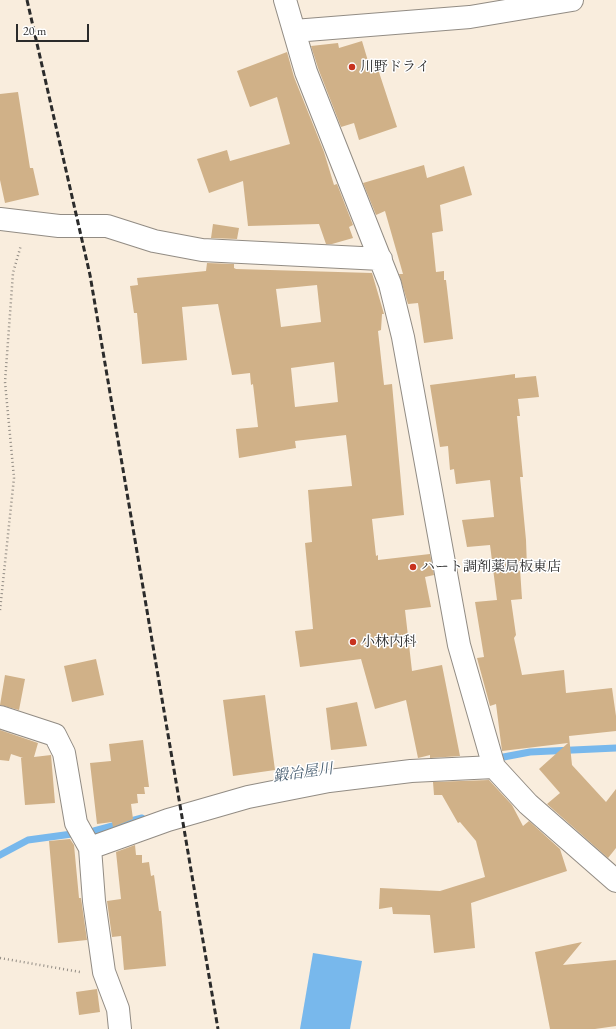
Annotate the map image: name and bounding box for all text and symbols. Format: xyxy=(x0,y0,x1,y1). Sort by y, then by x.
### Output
scale bar xyxy=(18,16,91,42)
text: 20 m xyxy=(23,23,46,39)
place label: 川野ドライ xyxy=(360,59,430,75)
marker: 川野ドライ xyxy=(347,62,357,72)
place label: ハート調剤薬局板東店 xyxy=(421,559,561,575)
marker: ハート調剤薬局板東店 xyxy=(408,562,418,572)
place label: 小林内科 xyxy=(361,634,417,650)
marker: 小林内科 xyxy=(348,637,358,647)
water label: 鍛冶屋川 xyxy=(272,760,334,786)

